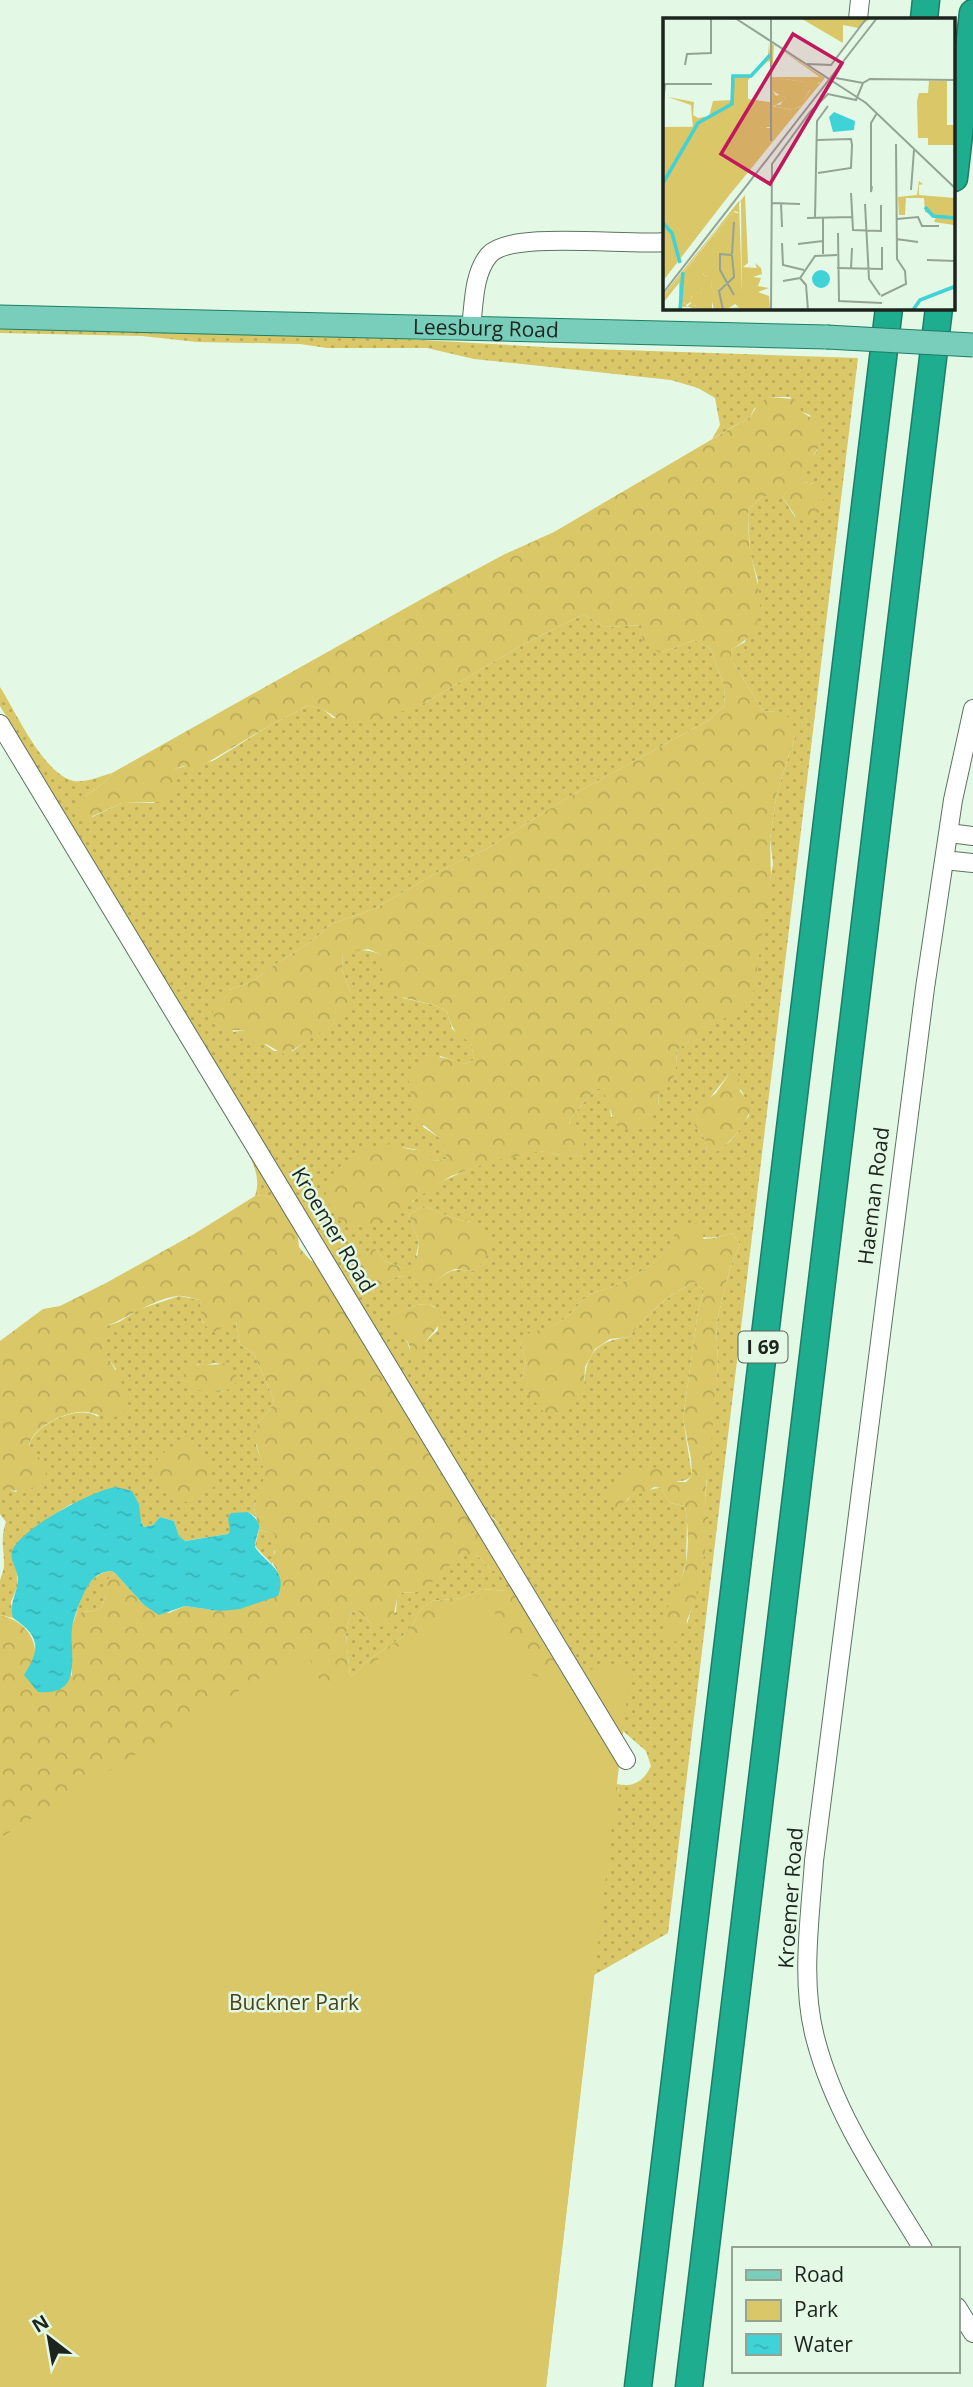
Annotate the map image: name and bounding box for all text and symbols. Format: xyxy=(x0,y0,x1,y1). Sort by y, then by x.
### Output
inset map xyxy=(663,18,956,310)
street label: Leesburg Road xyxy=(413,312,559,344)
street label: Haeman Road xyxy=(851,1125,895,1266)
street label: Kroemer Road xyxy=(285,1162,382,1297)
road number: I 69 xyxy=(738,1331,788,1362)
street label: Kroemer Road xyxy=(771,1827,809,1969)
park label: Buckner Park xyxy=(229,1988,359,2016)
legend xyxy=(732,2247,959,2373)
text: Road xyxy=(794,2260,844,2288)
text: Park xyxy=(794,2295,838,2323)
north arrow xyxy=(14,2303,84,2373)
text: N xyxy=(27,2308,54,2339)
text: Water xyxy=(794,2330,853,2358)

